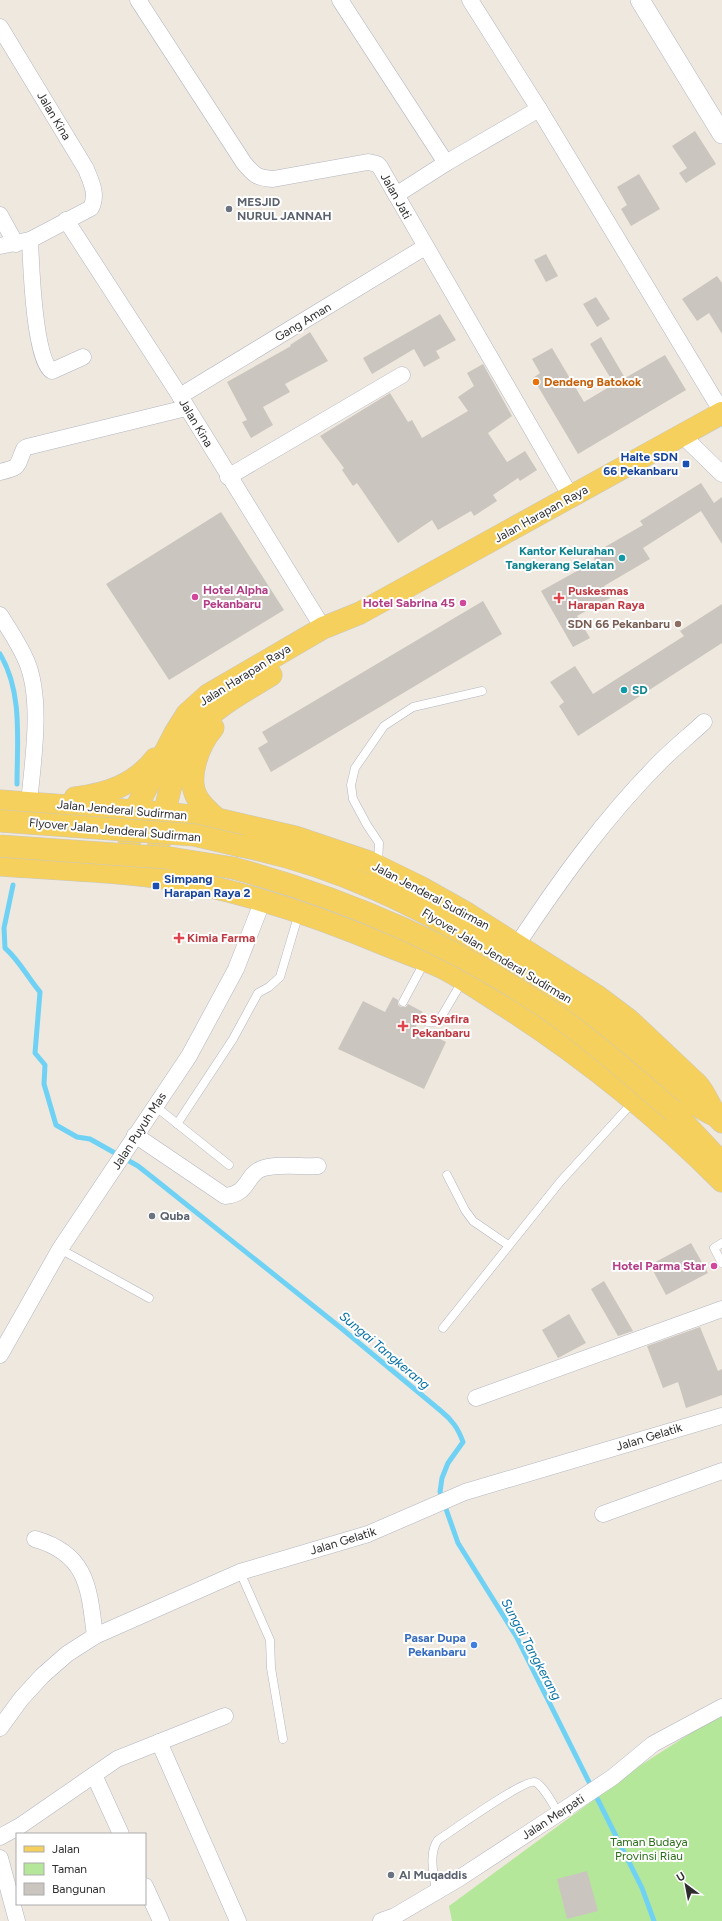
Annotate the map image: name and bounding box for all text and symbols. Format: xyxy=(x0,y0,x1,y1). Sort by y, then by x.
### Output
street label: Jalan Kina xyxy=(34,89,74,143)
street label: Jalan Jati xyxy=(378,171,414,221)
place label: MESJID NURUL JANNAH xyxy=(237,195,332,223)
marker: MESJID NURUL JANNAH xyxy=(224,204,234,214)
street label: Gang Aman xyxy=(272,300,334,344)
place label: Dendeng Batokok xyxy=(544,375,642,389)
marker: Dendeng Batokok xyxy=(531,377,541,387)
street label: Jalan Kina xyxy=(176,396,216,450)
place label: Halte SDN 66 Pekanbaru xyxy=(603,450,678,478)
marker: Halte SDN 66 Pekanbaru xyxy=(681,459,691,469)
street label: Jalan Harapan Raya xyxy=(492,482,590,546)
place label: Kantor Kelurahan Tangkerang Selatan xyxy=(506,544,614,572)
marker: Kantor Kelurahan Tangkerang Selatan xyxy=(617,553,627,563)
place label: Hotel Alpha Pekanbaru xyxy=(203,583,268,611)
place label: Puskesmas Harapan Raya xyxy=(568,584,645,612)
marker: Hotel Alpha Pekanbaru xyxy=(190,592,200,602)
marker: Puskesmas Harapan Raya xyxy=(553,592,565,604)
place label: Hotel Sabrina 45 xyxy=(363,596,455,610)
marker: Hotel Sabrina 45 xyxy=(458,598,468,608)
place label: SDN 66 Pekanbaru xyxy=(567,617,670,631)
marker: SDN 66 Pekanbaru xyxy=(673,619,683,629)
street label: Jalan Harapan Raya xyxy=(197,641,293,709)
place label: SD xyxy=(632,683,648,697)
marker: SD xyxy=(619,685,629,695)
street label: Jalan Jenderal Sudirman xyxy=(56,797,188,823)
street label: Flyover Jalan Jenderal Sudirman xyxy=(29,816,202,845)
street label: Jalan Jenderal Sudirman xyxy=(370,859,492,933)
place label: Simpang Harapan Raya 2 xyxy=(164,872,251,900)
marker: Simpang Harapan Raya 2 xyxy=(151,881,161,891)
street label: Flyover Jalan Jenderal Sudirman xyxy=(420,906,575,1007)
place label: Kimia Farma xyxy=(187,931,255,945)
marker: Kimia Farma xyxy=(174,933,184,943)
place label: RS Syafira Pekanbaru xyxy=(412,1012,470,1040)
marker: RS Syafira Pekanbaru xyxy=(397,1020,409,1032)
street label: Jalan Puyuh Mas xyxy=(109,1090,169,1172)
place label: Quba xyxy=(160,1209,190,1223)
marker: Quba xyxy=(147,1211,157,1221)
place label: Hotel Parma Star xyxy=(612,1259,706,1273)
marker: Hotel Parma Star xyxy=(709,1261,719,1271)
water label: Sungai Tangkerang xyxy=(337,1308,433,1393)
street label: Jalan Gelatik xyxy=(614,1420,684,1454)
street label: Jalan Gelatik xyxy=(308,1524,378,1558)
water label: Sungai Tangkerang xyxy=(498,1596,565,1703)
place label: Pasar Dupa Pekanbaru xyxy=(404,1631,466,1659)
marker: Pasar Dupa Pekanbaru xyxy=(469,1640,479,1650)
street label: Jalan Merpati xyxy=(519,1792,587,1842)
legend xyxy=(16,1833,146,1905)
park label: Taman Budaya Provinsi Riau xyxy=(610,1835,688,1863)
text: Jalan xyxy=(52,1842,80,1856)
text: Taman xyxy=(52,1862,87,1876)
north arrow xyxy=(666,1865,706,1905)
place label: Al Muqaddis xyxy=(399,1868,467,1882)
text: U xyxy=(674,1869,688,1885)
marker: Al Muqaddis xyxy=(386,1870,396,1880)
text: Bangunan xyxy=(52,1882,106,1896)

